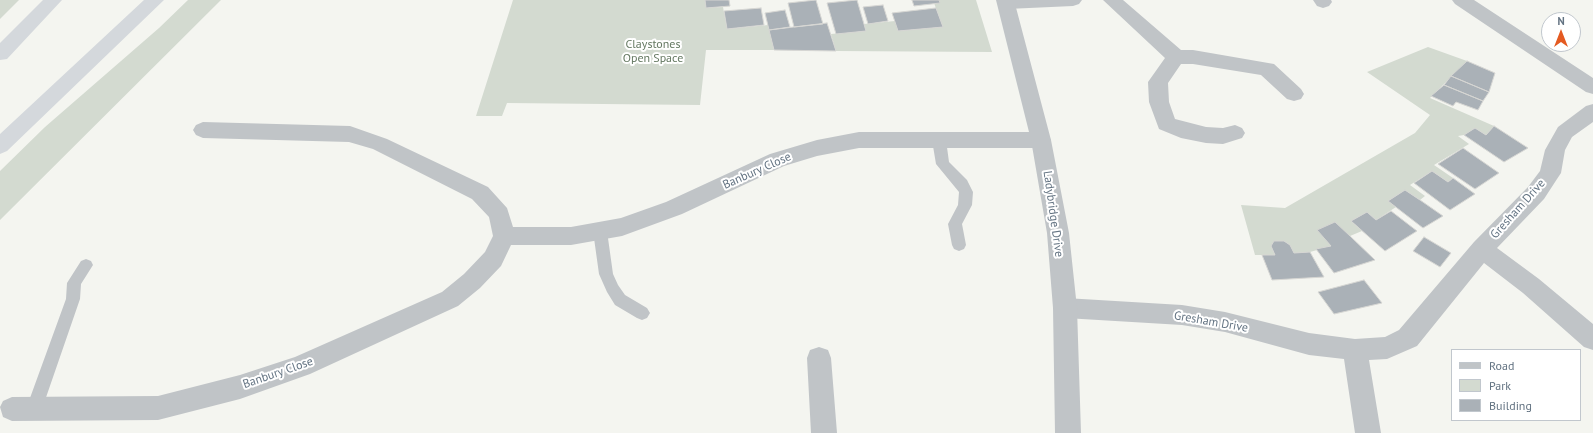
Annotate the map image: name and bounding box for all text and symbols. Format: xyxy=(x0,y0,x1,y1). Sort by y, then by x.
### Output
north arrow xyxy=(1541,12,1581,52)
text: N xyxy=(1557,14,1565,28)
park label: Claystones Open Space xyxy=(623,38,683,66)
street label: Banbury Close xyxy=(721,150,793,192)
street label: Ladybridge Drive xyxy=(1040,170,1066,258)
street label: Gresham Drive xyxy=(1488,176,1548,242)
street label: Gresham Drive xyxy=(1173,308,1249,336)
legend xyxy=(1451,349,1581,421)
street label: Banbury Close xyxy=(241,354,315,392)
text: Road xyxy=(1489,358,1514,373)
text: Park xyxy=(1489,378,1511,393)
text: Building xyxy=(1489,398,1532,413)

